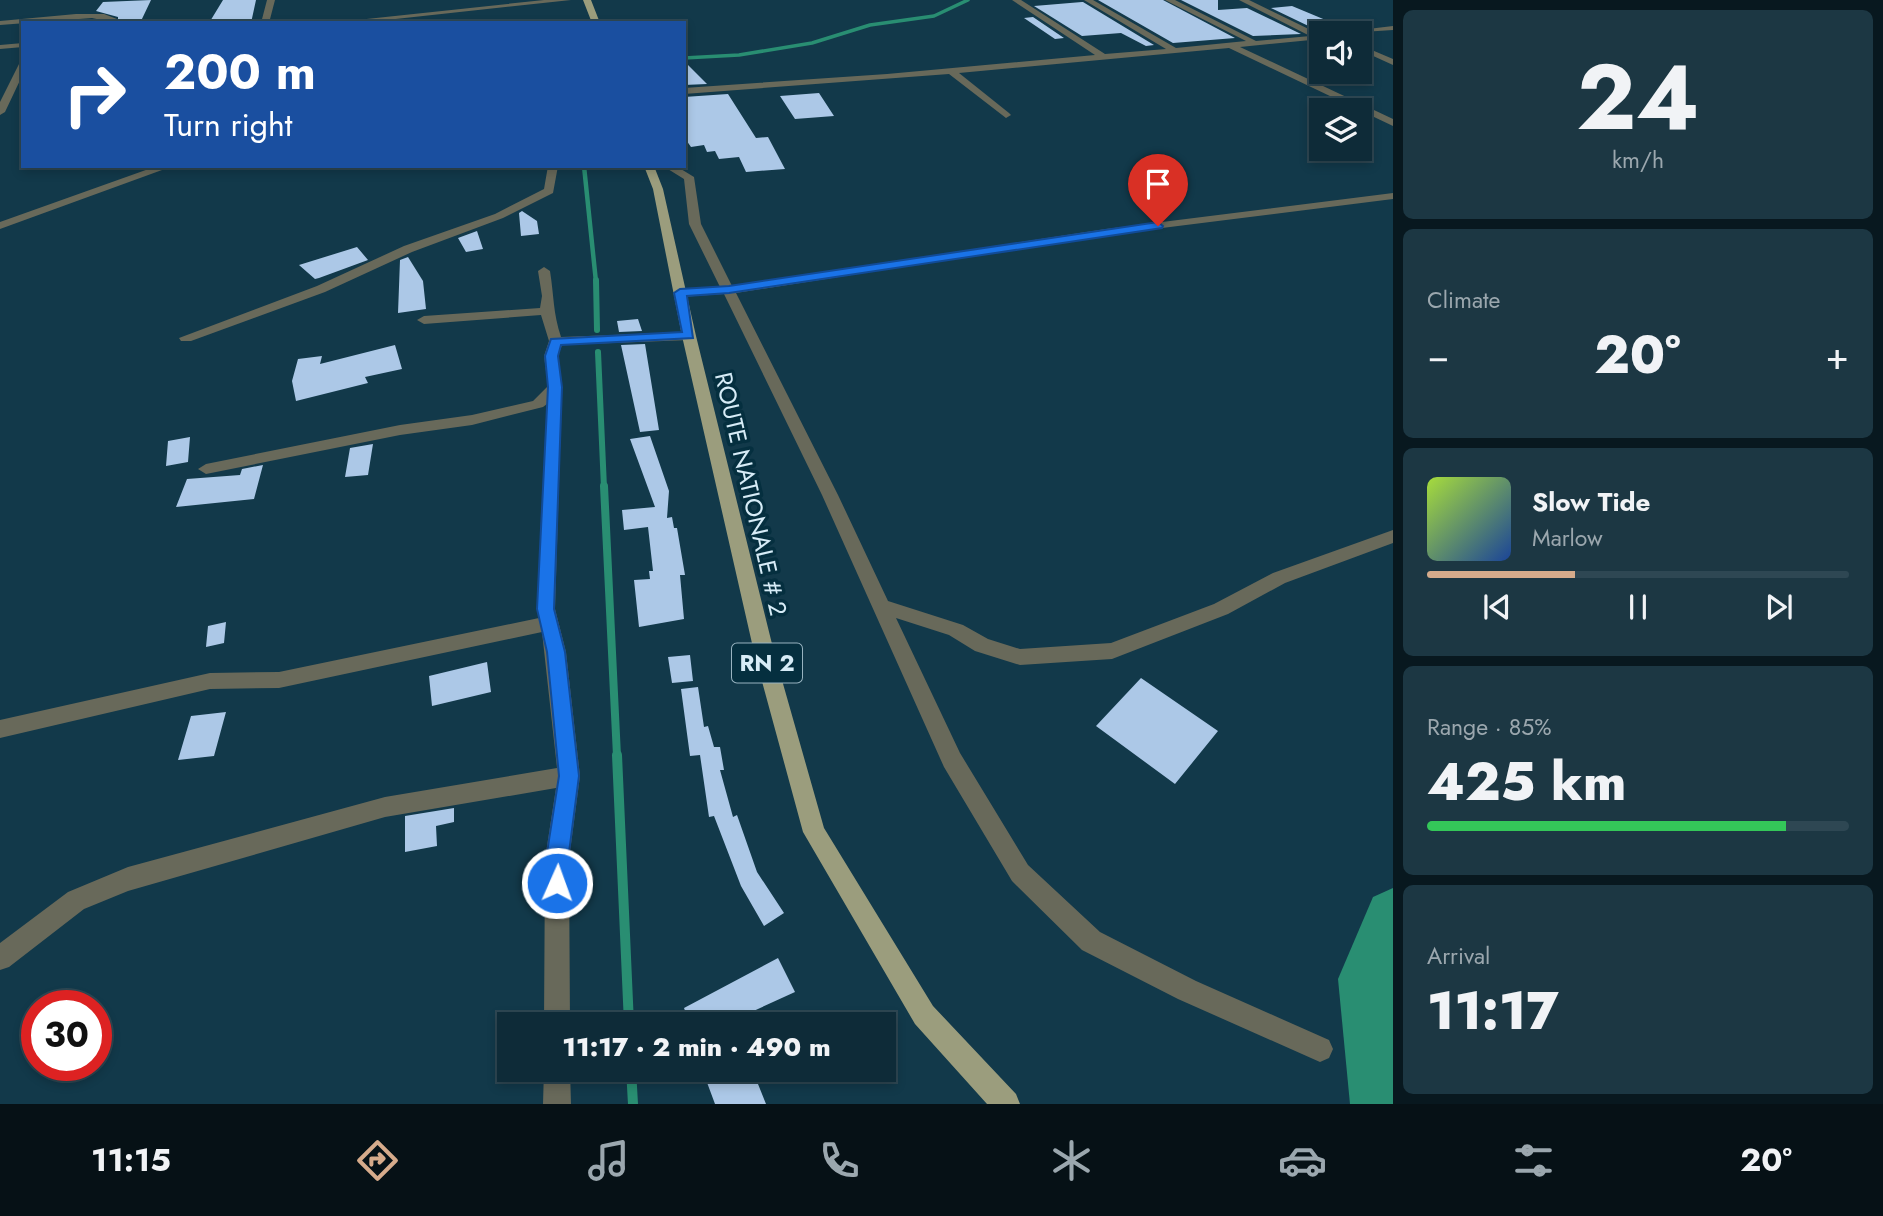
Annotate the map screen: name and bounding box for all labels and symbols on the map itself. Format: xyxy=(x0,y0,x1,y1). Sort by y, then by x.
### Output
pin xyxy=(1128,154,1188,226)
street label: ROUTE NATIONALE # 2 xyxy=(706,369,796,619)
road number: RN 2 xyxy=(732,643,802,682)
position arrow xyxy=(520,846,594,920)
speed limit sign: 30 xyxy=(21,990,112,1081)

